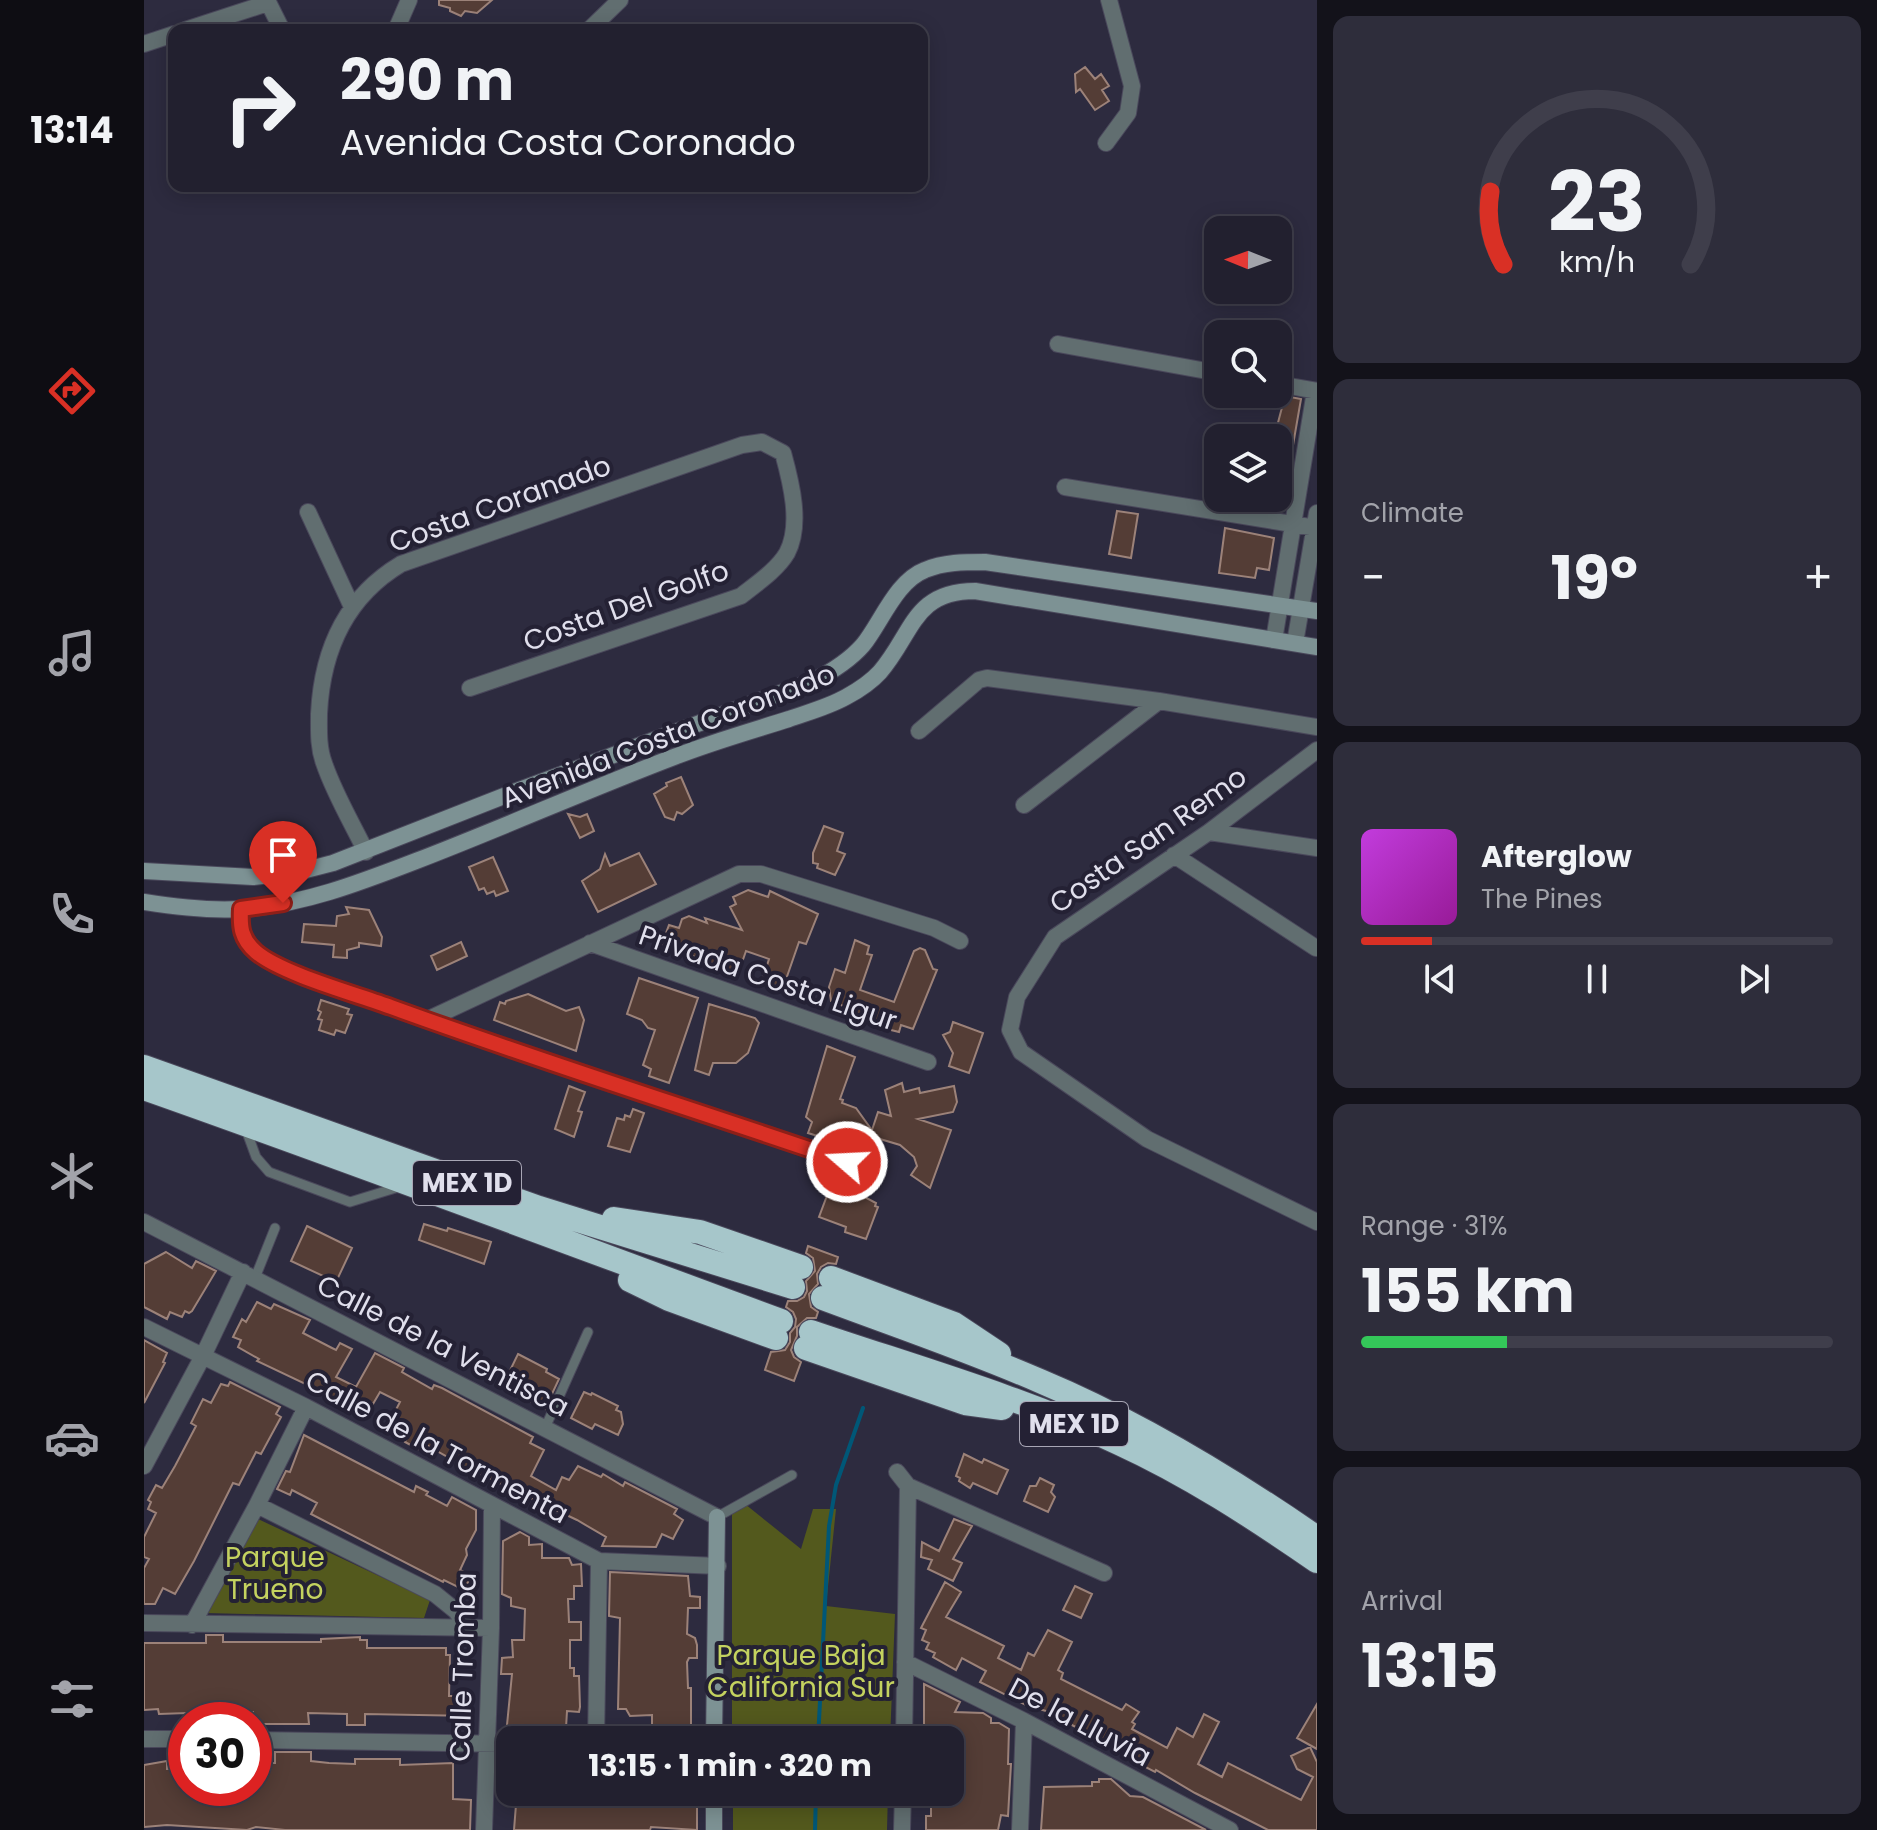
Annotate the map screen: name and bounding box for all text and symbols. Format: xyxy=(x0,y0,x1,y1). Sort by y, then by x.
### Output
text: 290 m xyxy=(340,41,514,120)
icon: right xyxy=(208,56,312,160)
text: 13:14 xyxy=(30,105,114,156)
text: Avenida Costa Coronado xyxy=(340,117,796,168)
text: 23 xyxy=(1548,144,1646,260)
north arrow xyxy=(1204,216,1292,304)
map controls xyxy=(1204,216,1292,512)
text: km/h xyxy=(1559,243,1635,283)
button: search xyxy=(1204,320,1292,408)
icon: directions xyxy=(44,363,100,419)
button: layers xyxy=(1204,424,1292,512)
street label: Costa Coranado xyxy=(384,446,616,562)
text: Climate xyxy=(1361,495,1464,531)
text: 19° xyxy=(1550,536,1638,620)
text: − xyxy=(1361,547,1385,608)
text: + xyxy=(1803,547,1833,608)
street label: Costa Del Golfo xyxy=(518,551,734,661)
icon: music xyxy=(44,625,100,681)
street label: Avenida Costa Coronado xyxy=(496,654,840,818)
street label: Costa San Remo xyxy=(1042,757,1254,923)
pin xyxy=(249,821,317,903)
icon: arrive xyxy=(261,833,305,877)
text: Afterglow xyxy=(1481,835,1632,878)
text: The Pines xyxy=(1481,881,1603,917)
icon: phone xyxy=(44,886,100,942)
street label: Privada Costa Ligur xyxy=(634,916,902,1040)
icon: previous xyxy=(1418,957,1462,1001)
icon: pause xyxy=(1575,957,1619,1001)
icon: next xyxy=(1732,957,1776,1001)
position arrow xyxy=(805,1120,889,1204)
icon: climate xyxy=(44,1148,100,1204)
road number: MEX 1D xyxy=(413,1161,521,1205)
text: Range · 31% xyxy=(1361,1208,1507,1244)
text: 155 km xyxy=(1361,1249,1575,1333)
street label: Calle de la Ventisca xyxy=(310,1266,576,1426)
street label: Calle de la Tormenta xyxy=(299,1361,575,1533)
road number: MEX 1D xyxy=(1020,1402,1128,1446)
icon: car xyxy=(44,1410,100,1466)
park label: Parque Trueno xyxy=(225,1538,325,1609)
street label: Calle Tromba xyxy=(440,1572,486,1762)
text: Arrival xyxy=(1361,1583,1443,1619)
text: 13:15 xyxy=(1361,1624,1498,1708)
park label: Parque Baja California Sur xyxy=(707,1636,895,1707)
street label: De la Lluvia xyxy=(1002,1668,1158,1776)
icon: filters xyxy=(44,1671,100,1727)
speed limit sign: 30 xyxy=(168,1702,272,1806)
text: 13:15 · 1 min · 320 m xyxy=(588,1744,872,1787)

